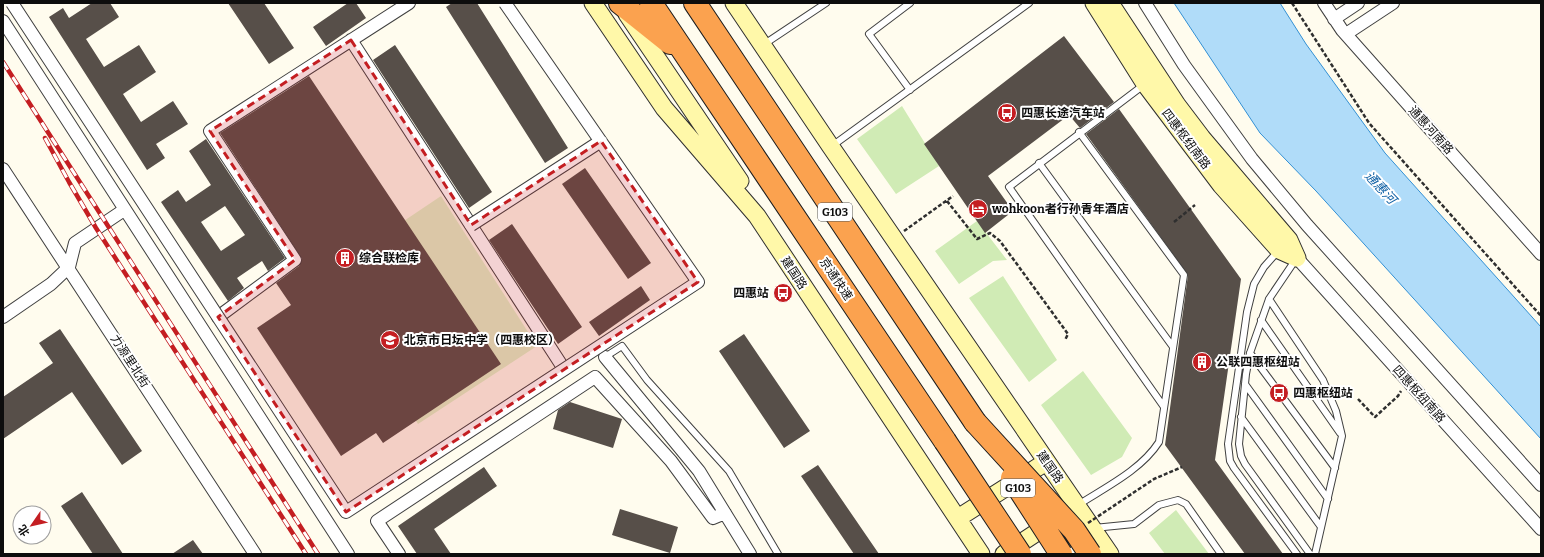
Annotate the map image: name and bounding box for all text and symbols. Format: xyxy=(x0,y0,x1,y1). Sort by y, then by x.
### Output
bus stop icon: 四惠长途汽车站 xyxy=(996,102,1018,124)
street label: 通惠河南路 xyxy=(1406,103,1456,157)
place label: 四惠长途汽车站 xyxy=(1021,106,1105,120)
street label: 四惠枢纽南路 xyxy=(1159,106,1213,172)
water label: 通惠河 xyxy=(1362,168,1401,209)
hotel icon: wohkoon者行孙青年酒店 xyxy=(967,198,989,220)
place label: wohkoon者行孙青年酒店 xyxy=(991,202,1129,216)
road number: G103 xyxy=(818,203,852,221)
building icon: 综合联检库 xyxy=(334,247,356,269)
place label: 综合联检库 xyxy=(359,251,419,265)
street label: 建国路 xyxy=(778,254,810,292)
street label: 京通快速 xyxy=(817,255,855,303)
bus stop icon: 四惠站 xyxy=(772,282,794,304)
place label: 四惠站 xyxy=(733,286,769,300)
school or university icon: 北京市日坛中学（四惠校区） xyxy=(379,329,401,351)
street label: 力源里北街 xyxy=(108,332,152,390)
place label: 北京市日坛中学（四惠校区） xyxy=(404,333,560,347)
building icon: 公联四惠枢纽站 xyxy=(1191,351,1213,373)
place label: 公联四惠枢纽站 xyxy=(1216,355,1300,369)
street label: 四惠枢纽南路 xyxy=(1390,363,1448,425)
bus stop icon: 四惠枢纽站 xyxy=(1268,382,1290,404)
place label: 四惠枢纽站 xyxy=(1293,386,1353,400)
street label: 建国路 xyxy=(1034,448,1066,486)
road number: G103 xyxy=(1001,479,1035,497)
north arrow xyxy=(12,505,52,545)
text: 北 xyxy=(16,522,33,539)

